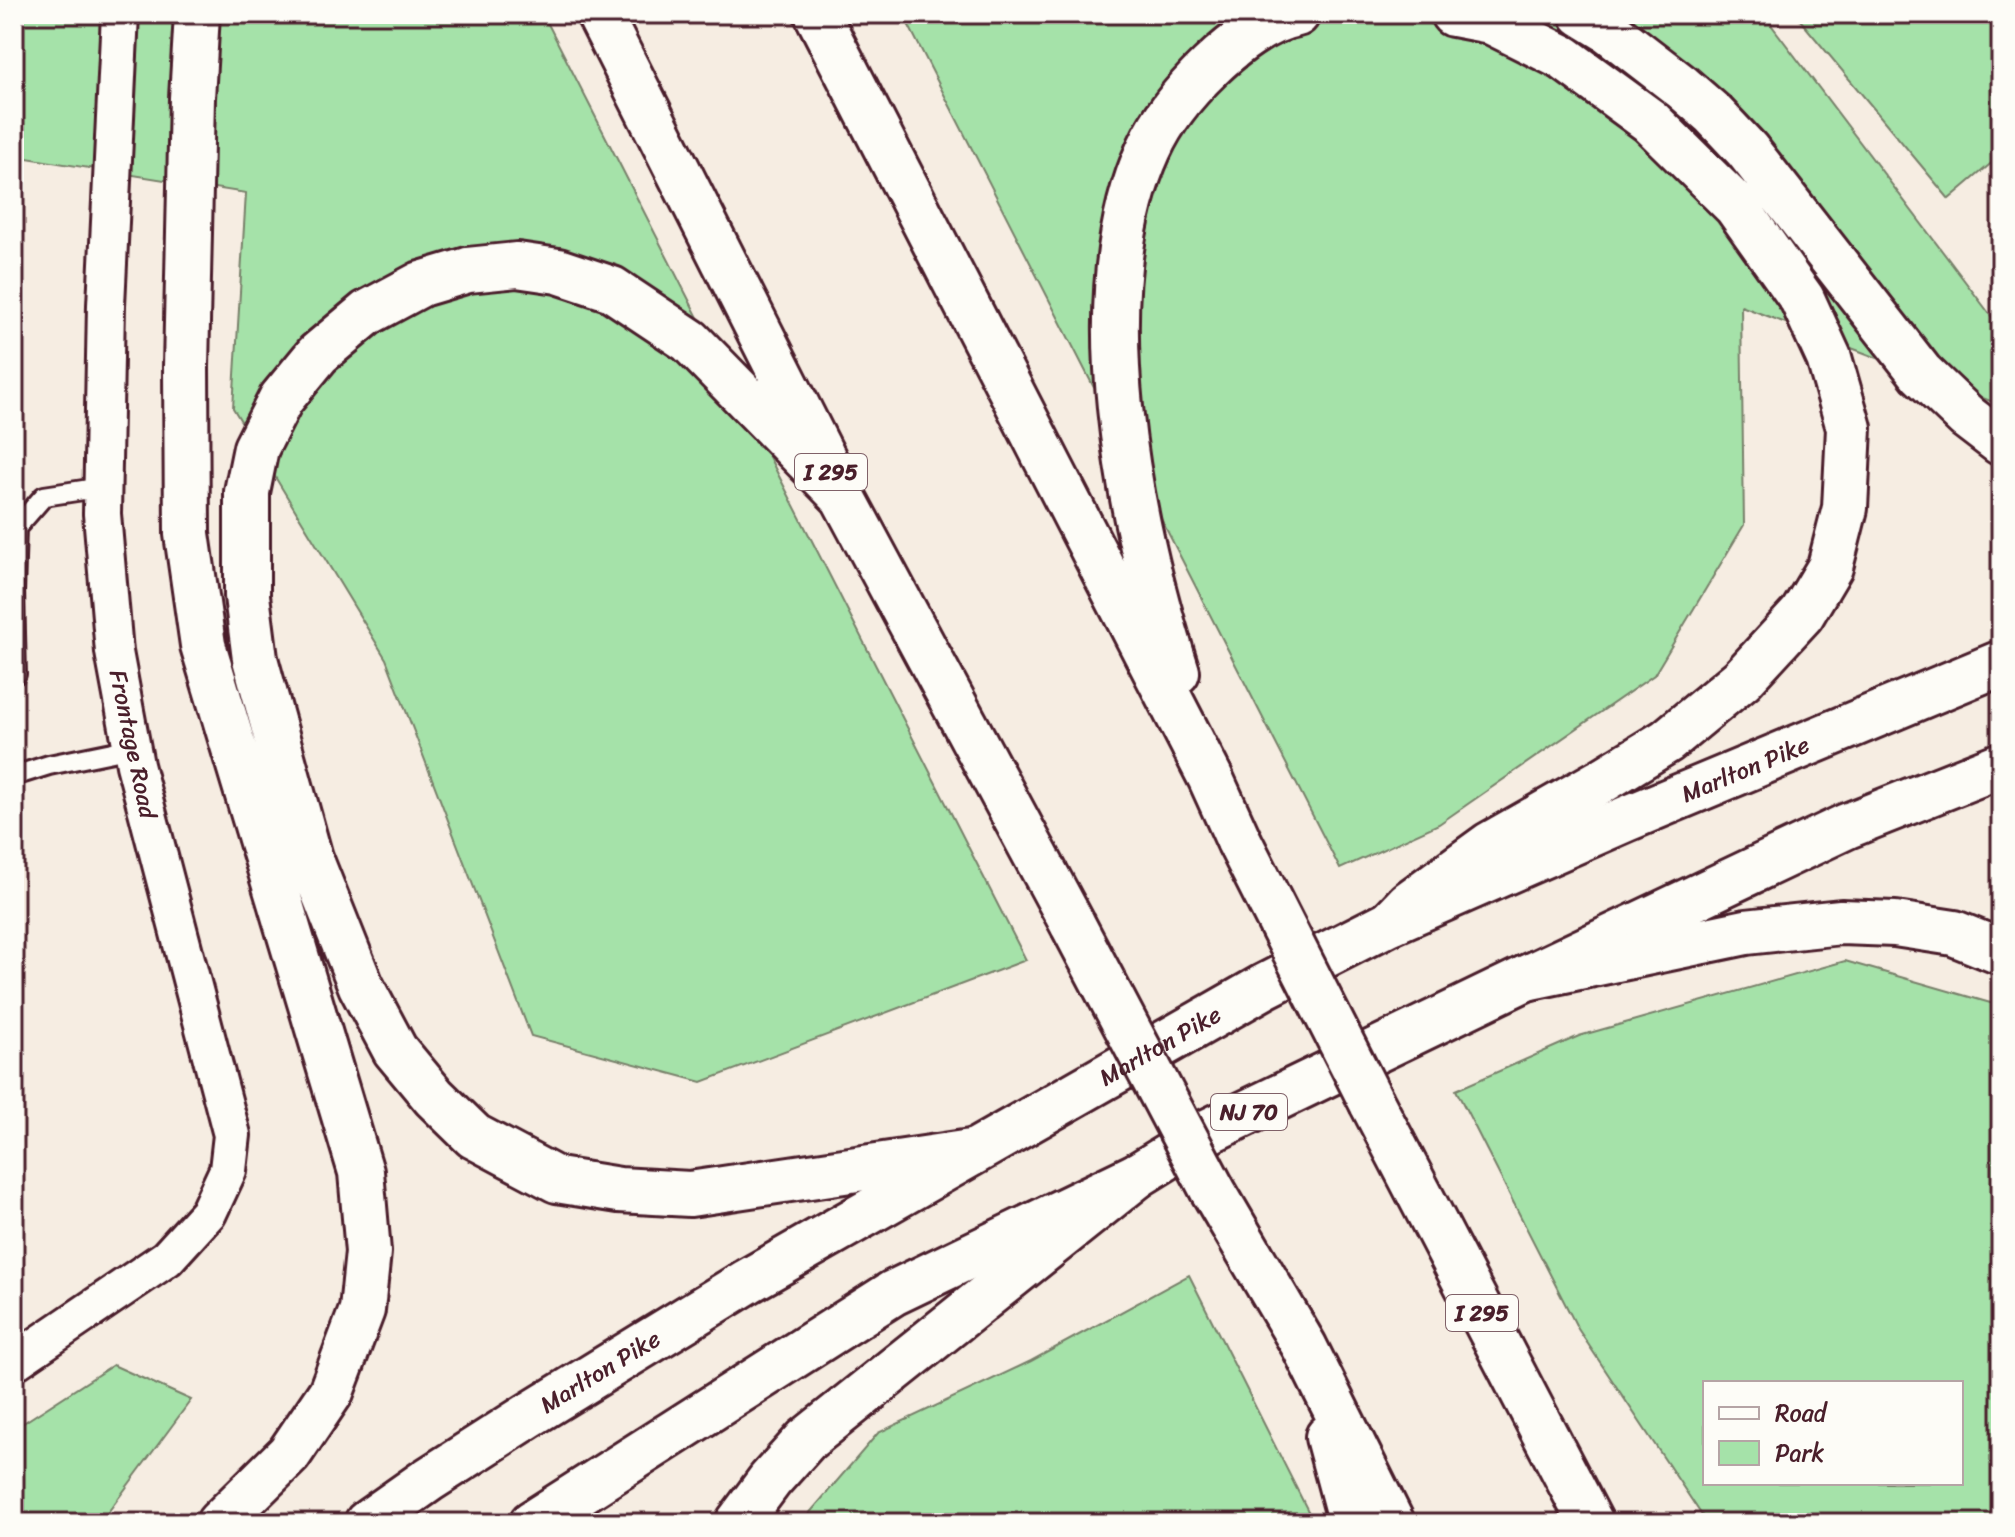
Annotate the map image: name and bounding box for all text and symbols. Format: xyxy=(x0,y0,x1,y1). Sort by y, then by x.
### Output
road number: I 295 xyxy=(795,454,867,490)
street label: Frontage Road xyxy=(97,666,170,824)
street label: Marlton Pike xyxy=(1675,724,1816,815)
street label: Marlton Pike xyxy=(1091,994,1229,1098)
road number: NJ 70 xyxy=(1211,1094,1287,1130)
road number: I 295 xyxy=(1446,1295,1518,1331)
street label: Marlton Pike xyxy=(531,1318,669,1425)
legend xyxy=(1703,1381,1963,1485)
text: Road xyxy=(1775,1392,1829,1434)
text: Park xyxy=(1775,1432,1824,1474)

